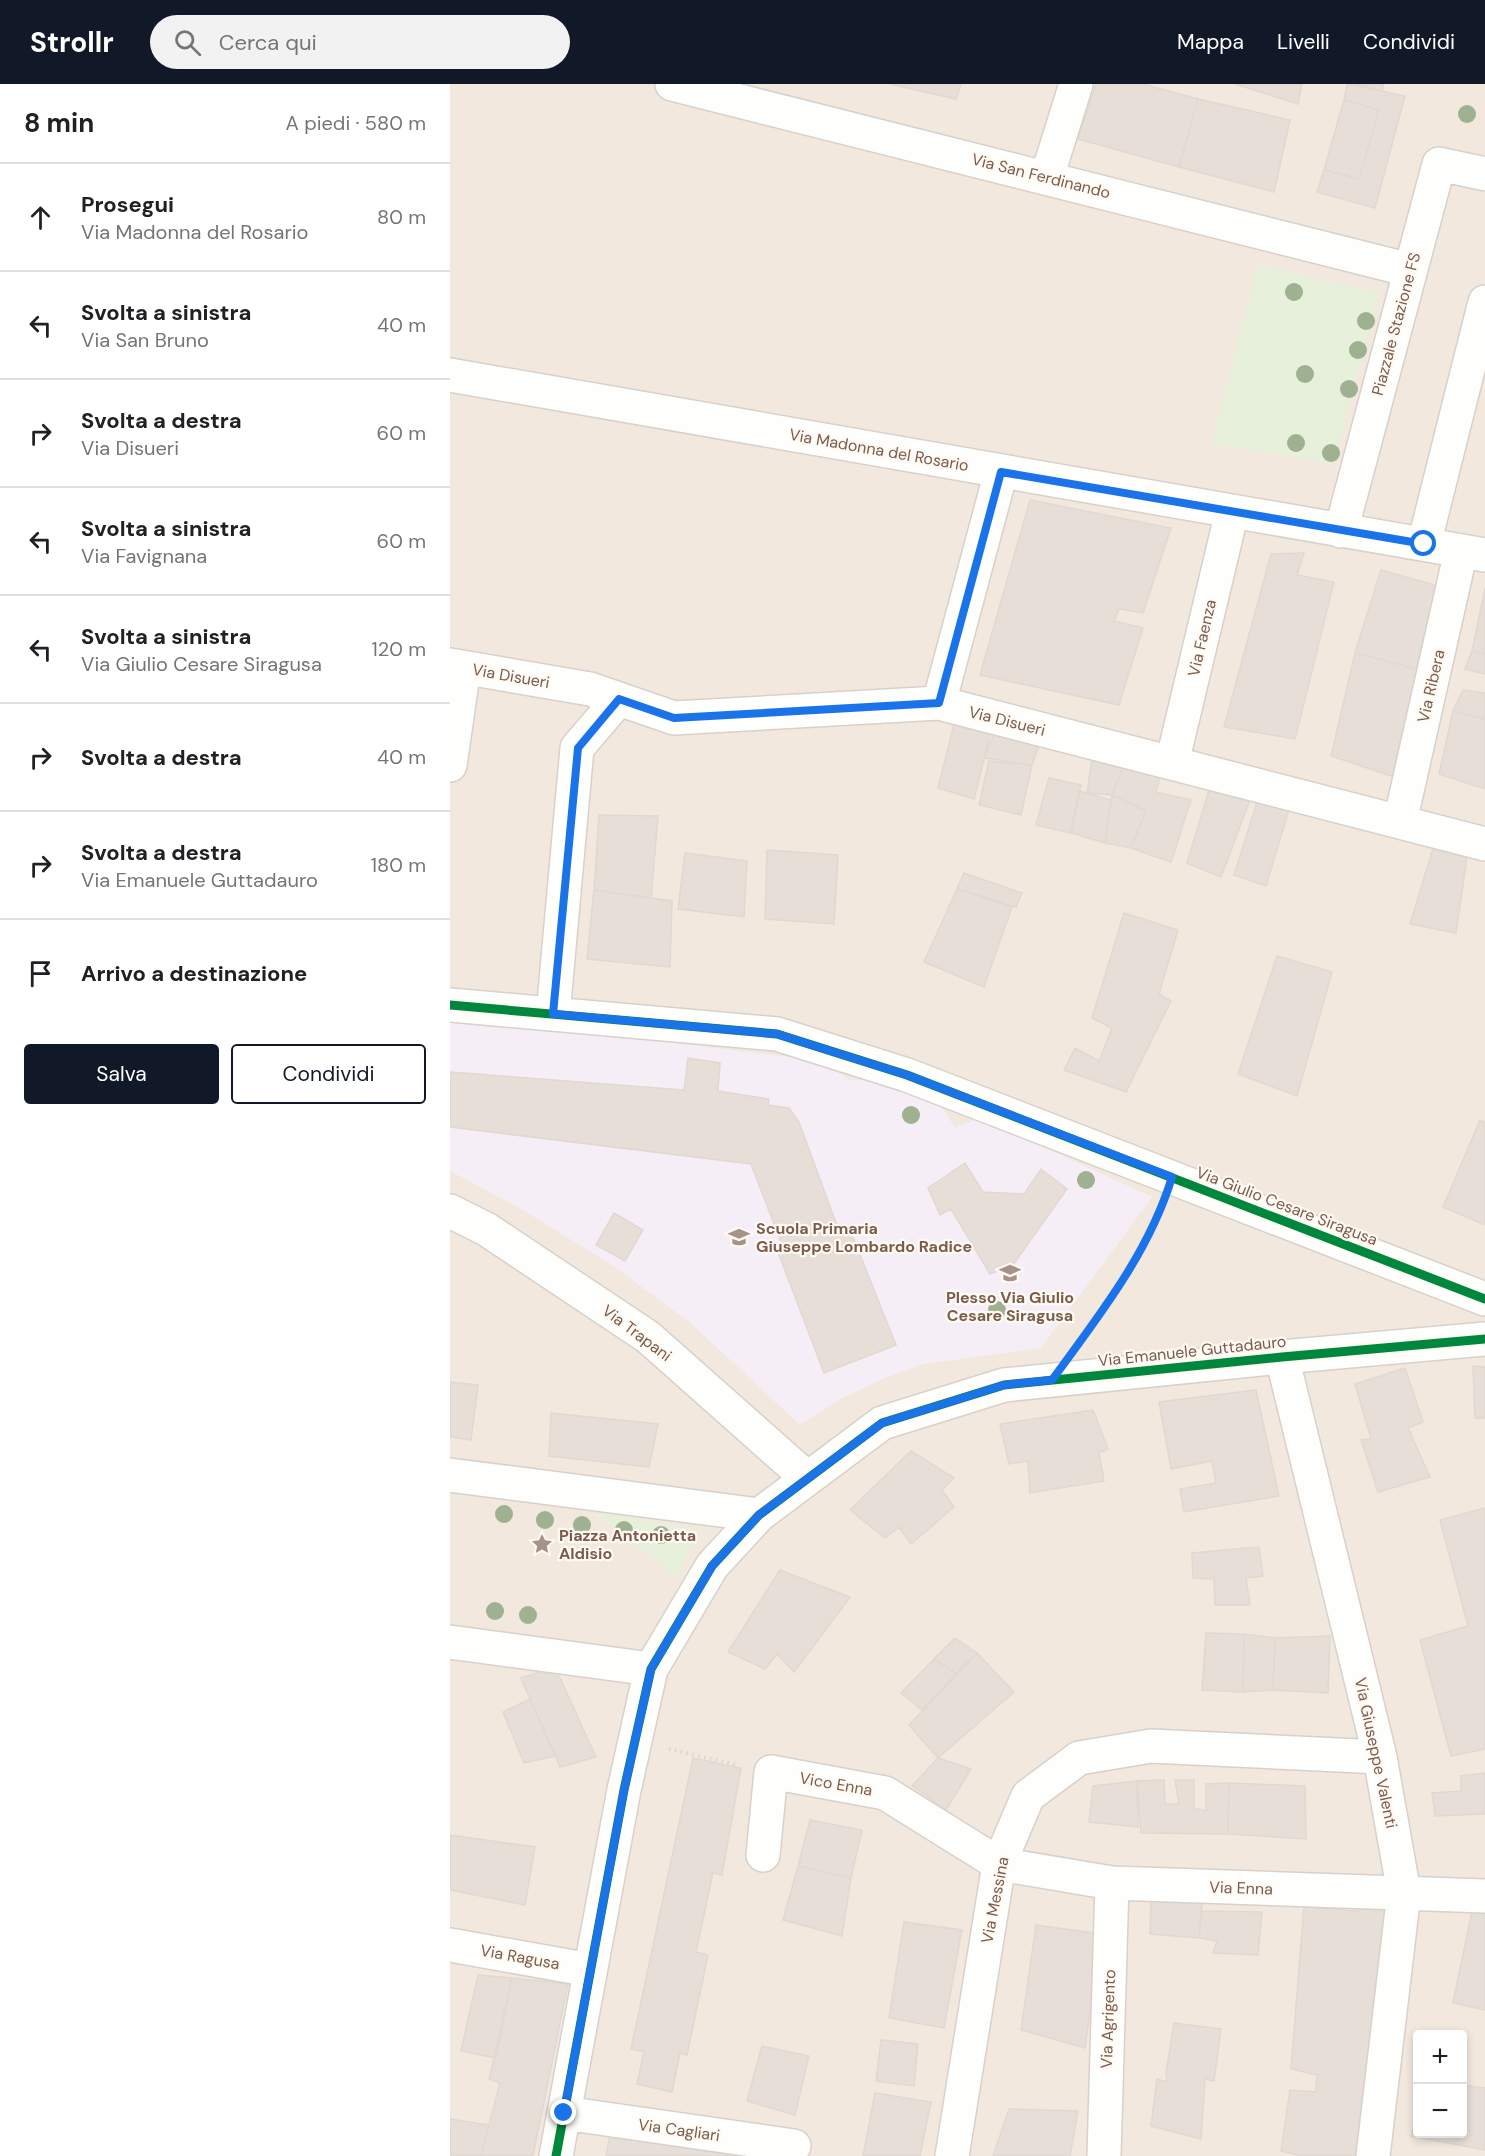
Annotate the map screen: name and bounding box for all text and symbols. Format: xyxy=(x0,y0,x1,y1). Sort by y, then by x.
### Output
search box xyxy=(150,15,570,69)
text: Strollr xyxy=(30,24,114,61)
icon: search xyxy=(171,26,204,59)
text: Cerca qui xyxy=(219,28,317,57)
text: Mappa xyxy=(1177,28,1244,56)
text: Livelli xyxy=(1277,28,1330,56)
text: Condividi xyxy=(1363,28,1455,56)
text: 8 min xyxy=(24,106,94,140)
text: A piedi · 580 m xyxy=(286,110,426,136)
street label: Via San Ferdinando xyxy=(969,149,1113,203)
text: Prosegui xyxy=(81,190,174,219)
icon: ahead xyxy=(24,201,57,234)
text: 80 m xyxy=(377,204,426,230)
text: Via Madonna del Rosario xyxy=(81,219,308,245)
street label: Piazzale Stazione FS xyxy=(1367,250,1425,398)
text: Svolta a sinistra xyxy=(81,298,251,327)
icon: left xyxy=(24,309,57,342)
text: 40 m xyxy=(377,312,426,338)
text: Via San Bruno xyxy=(81,327,209,353)
text: Svolta a destra xyxy=(81,406,242,435)
icon: right xyxy=(24,417,57,450)
text: 60 m xyxy=(377,420,426,446)
street label: Via Madonna del Rosario xyxy=(788,424,970,476)
text: Via Disueri xyxy=(81,435,179,461)
text: Svolta a sinistra xyxy=(81,514,251,543)
icon: left xyxy=(24,525,57,558)
text: 60 m xyxy=(377,528,426,554)
route start xyxy=(1410,530,1436,556)
text: Via Favignana xyxy=(81,543,207,569)
street label: Via Faenza xyxy=(1183,597,1221,679)
text: Svolta a sinistra xyxy=(81,622,251,651)
icon: left xyxy=(24,633,57,666)
text: 120 m xyxy=(372,636,426,662)
street label: Via Ribera xyxy=(1412,647,1450,725)
text: Via Giulio Cesare Siragusa xyxy=(81,651,322,677)
street label: Via Disueri xyxy=(471,659,551,693)
street label: Via Disueri xyxy=(966,701,1048,741)
icon: right xyxy=(24,741,57,774)
text: Svolta a destra xyxy=(81,743,242,772)
text: 40 m xyxy=(377,744,426,770)
text: Svolta a destra xyxy=(81,838,242,867)
icon: right xyxy=(24,849,57,882)
text: 180 m xyxy=(371,852,426,878)
text: Via Emanuele Guttadauro xyxy=(81,867,318,893)
icon: arrive xyxy=(24,957,57,990)
text: Arrivo a destinazione xyxy=(81,959,307,988)
button: Salva xyxy=(24,1044,219,1104)
button: Condividi xyxy=(231,1044,426,1104)
street label: Via Giulio Cesare Siragusa xyxy=(1193,1162,1381,1250)
place label: Scuola Primaria Giuseppe Lombardo Radice xyxy=(756,1218,972,1257)
school or university icon: Scuola Primaria Giuseppe Lombardo Radice xyxy=(727,1225,751,1249)
school or university icon: Plesso Via Giulio Cesare Siragusa xyxy=(998,1261,1022,1285)
place label: Plesso Via Giulio Cesare Siragusa xyxy=(946,1287,1074,1326)
street label: Via Trapani xyxy=(598,1300,676,1366)
street label: Via Emanuele Guttadauro xyxy=(1097,1331,1287,1371)
place label: Piazza Antonietta Aldisio xyxy=(559,1525,696,1564)
place icon: Piazza Antonietta Aldisio xyxy=(530,1532,554,1556)
street label: Via Giuseppe Valenti xyxy=(1350,1676,1402,1830)
street label: Vico Enna xyxy=(798,1767,874,1801)
street label: Via Messina xyxy=(976,1855,1014,1945)
street label: Via Enna xyxy=(1209,1876,1273,1900)
street label: Via Ragusa xyxy=(479,1940,561,1974)
street label: Via Agrigento xyxy=(1096,1969,1120,2069)
map controls xyxy=(1413,2030,1467,2138)
button: + xyxy=(1413,2030,1467,2084)
button: − xyxy=(1413,2084,1467,2138)
route end xyxy=(550,2099,576,2125)
street label: Via Cagliari xyxy=(637,2114,721,2146)

